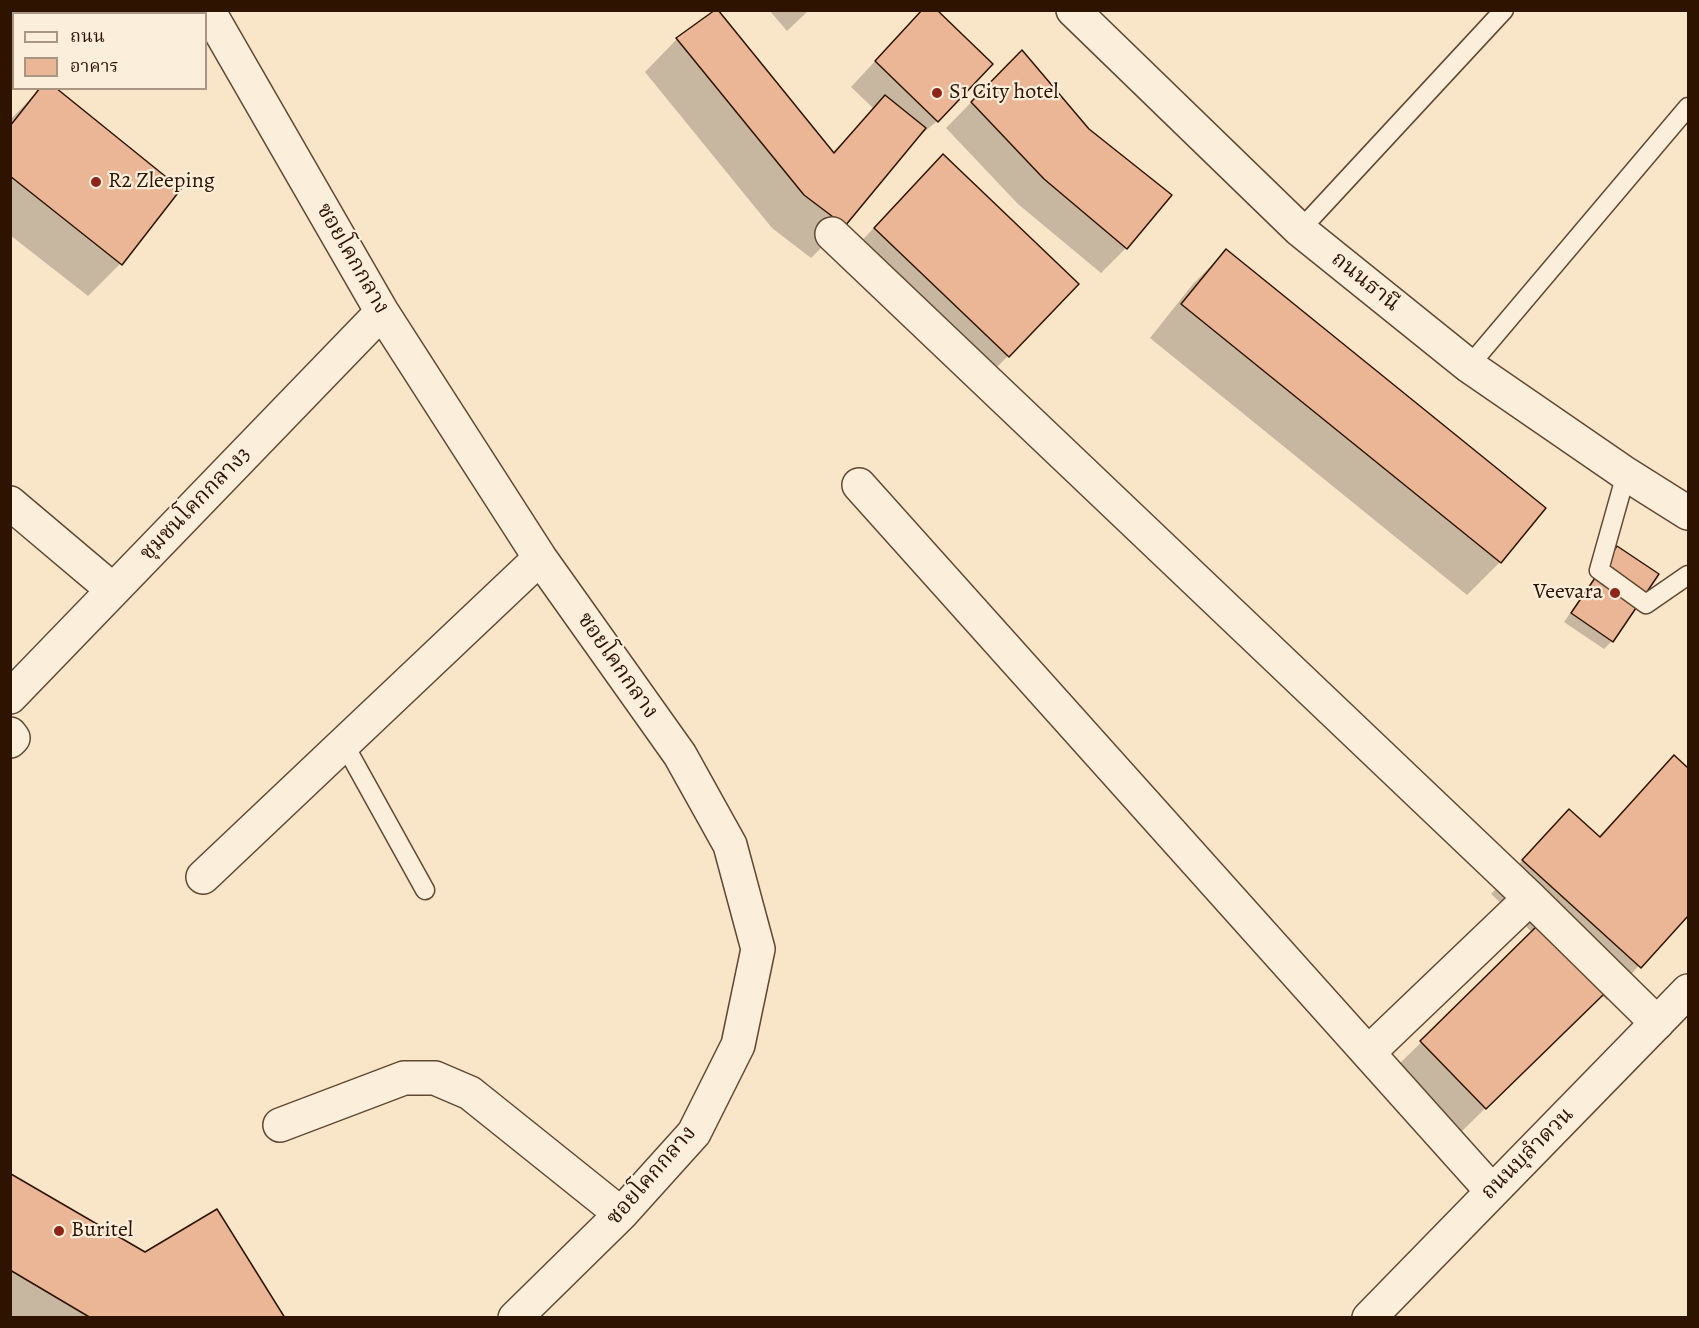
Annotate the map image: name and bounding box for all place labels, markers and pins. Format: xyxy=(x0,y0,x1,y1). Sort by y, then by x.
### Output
place label: S1 City hotel xyxy=(949,80,1059,106)
marker: S1 City hotel xyxy=(930,86,944,100)
place label: R2 Zleeping xyxy=(108,169,215,195)
marker: R2 Zleeping xyxy=(89,175,103,189)
place label: Veevara xyxy=(1533,580,1603,606)
marker: Veevara xyxy=(1608,586,1622,600)
place label: Buritel xyxy=(71,1218,133,1244)
marker: Buritel xyxy=(52,1224,66,1238)

